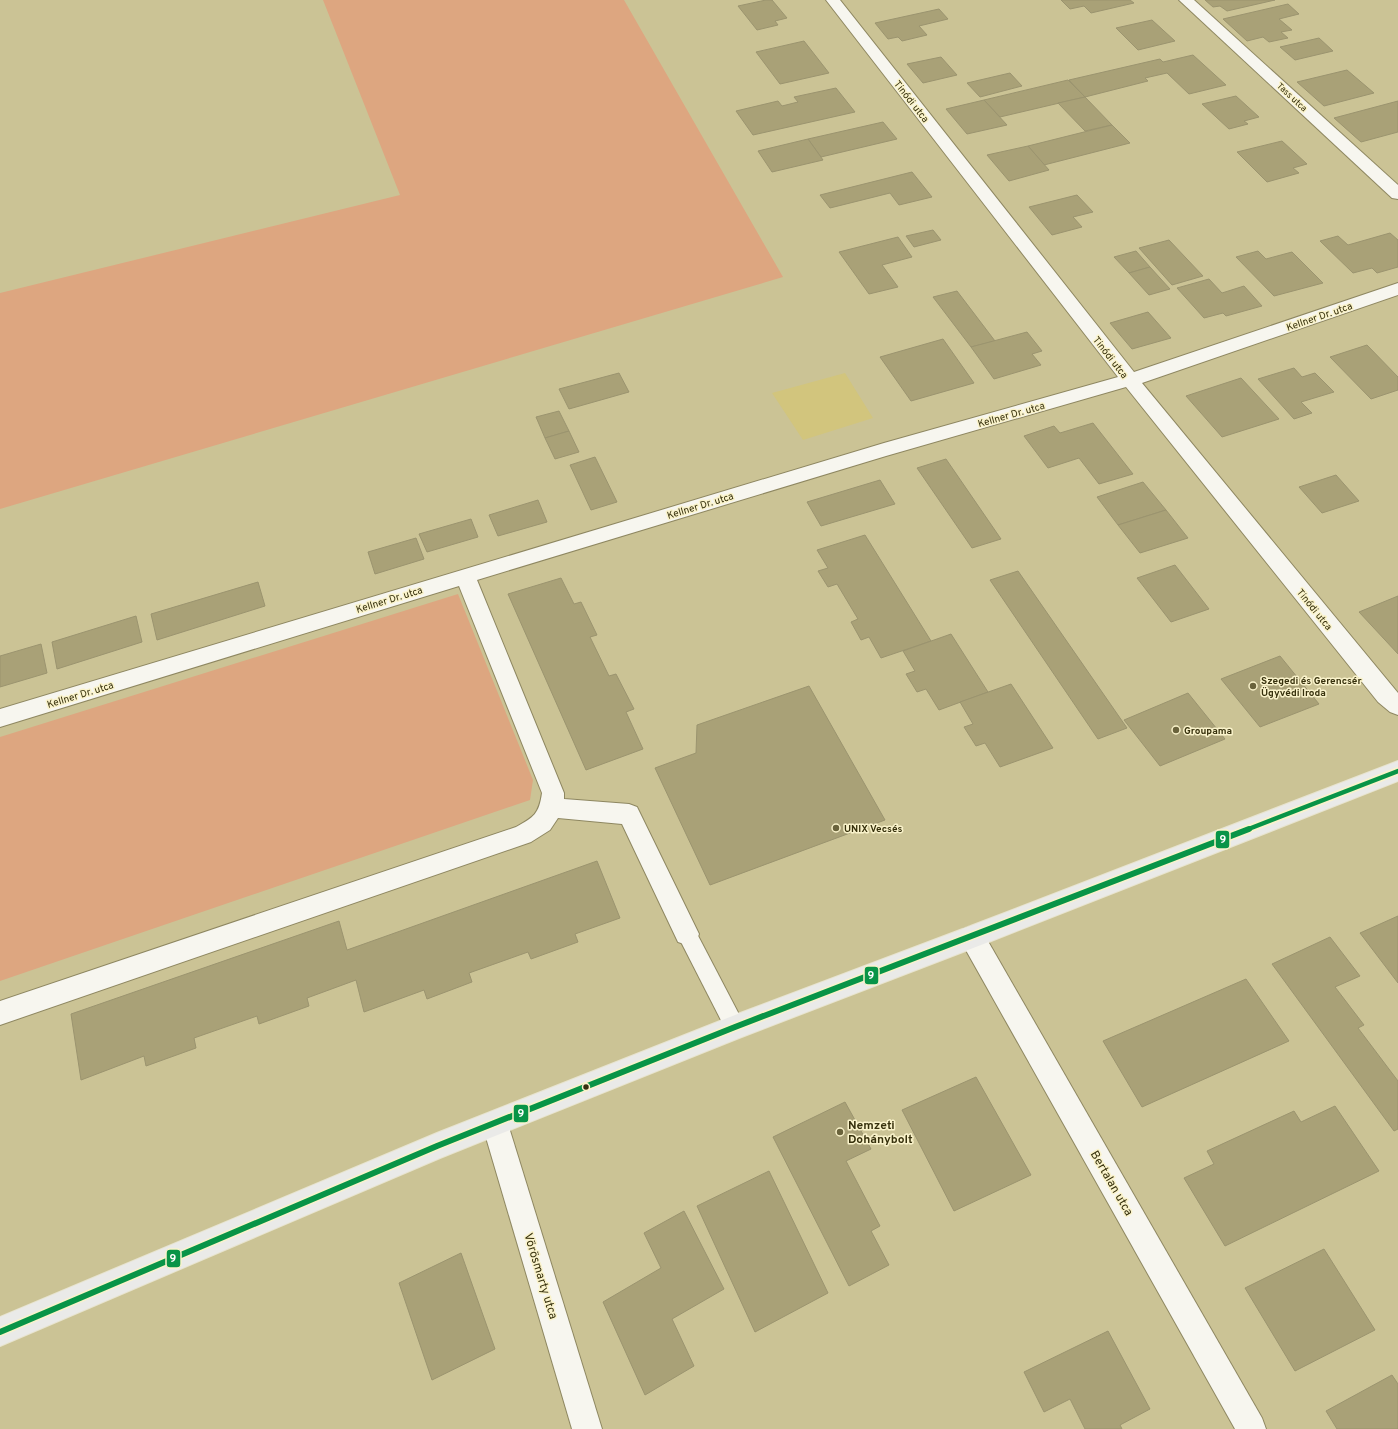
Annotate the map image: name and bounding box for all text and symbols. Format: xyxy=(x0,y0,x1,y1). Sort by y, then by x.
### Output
street label: Tinódi utca xyxy=(890,78,931,126)
street label: Tass utca xyxy=(1274,81,1309,114)
street label: Kellner Dr. utca xyxy=(1285,300,1354,335)
street label: Tinódi utca xyxy=(1089,334,1130,382)
street label: Kellner Dr. utca xyxy=(976,400,1046,431)
street label: Kellner Dr. utca xyxy=(666,490,735,523)
street label: Kellner Dr. utca xyxy=(355,584,424,617)
street label: Tinódi utca xyxy=(1293,587,1335,633)
place label: Szegedi és Gerencsér Ügyvédi Iroda xyxy=(1261,675,1362,700)
street label: Kellner Dr. utca xyxy=(46,679,115,712)
marker: Szegedi és Gerencsér Ügyvédi Iroda xyxy=(1248,681,1258,691)
marker: Groupama xyxy=(1171,725,1181,735)
place label: Groupama xyxy=(1184,725,1232,738)
marker: UNIX Vecsés xyxy=(831,823,841,833)
place label: UNIX Vecsés xyxy=(844,823,902,836)
line badge: 9 xyxy=(1215,830,1230,849)
text: 9 xyxy=(1220,833,1227,847)
line badge: 9 xyxy=(864,966,879,985)
text: 9 xyxy=(868,969,875,983)
unlabelled marker xyxy=(581,1082,591,1092)
line badge: 9 xyxy=(513,1104,529,1123)
text: 9 xyxy=(518,1107,525,1121)
place label: Nemzeti Dohánybolt xyxy=(848,1118,913,1148)
marker: Nemzeti Dohánybolt xyxy=(835,1127,845,1137)
street label: Bertalan utca xyxy=(1086,1148,1136,1219)
street label: Vörösmarty utca xyxy=(519,1231,561,1321)
line badge: 9 xyxy=(166,1249,181,1268)
text: 9 xyxy=(170,1252,177,1266)

